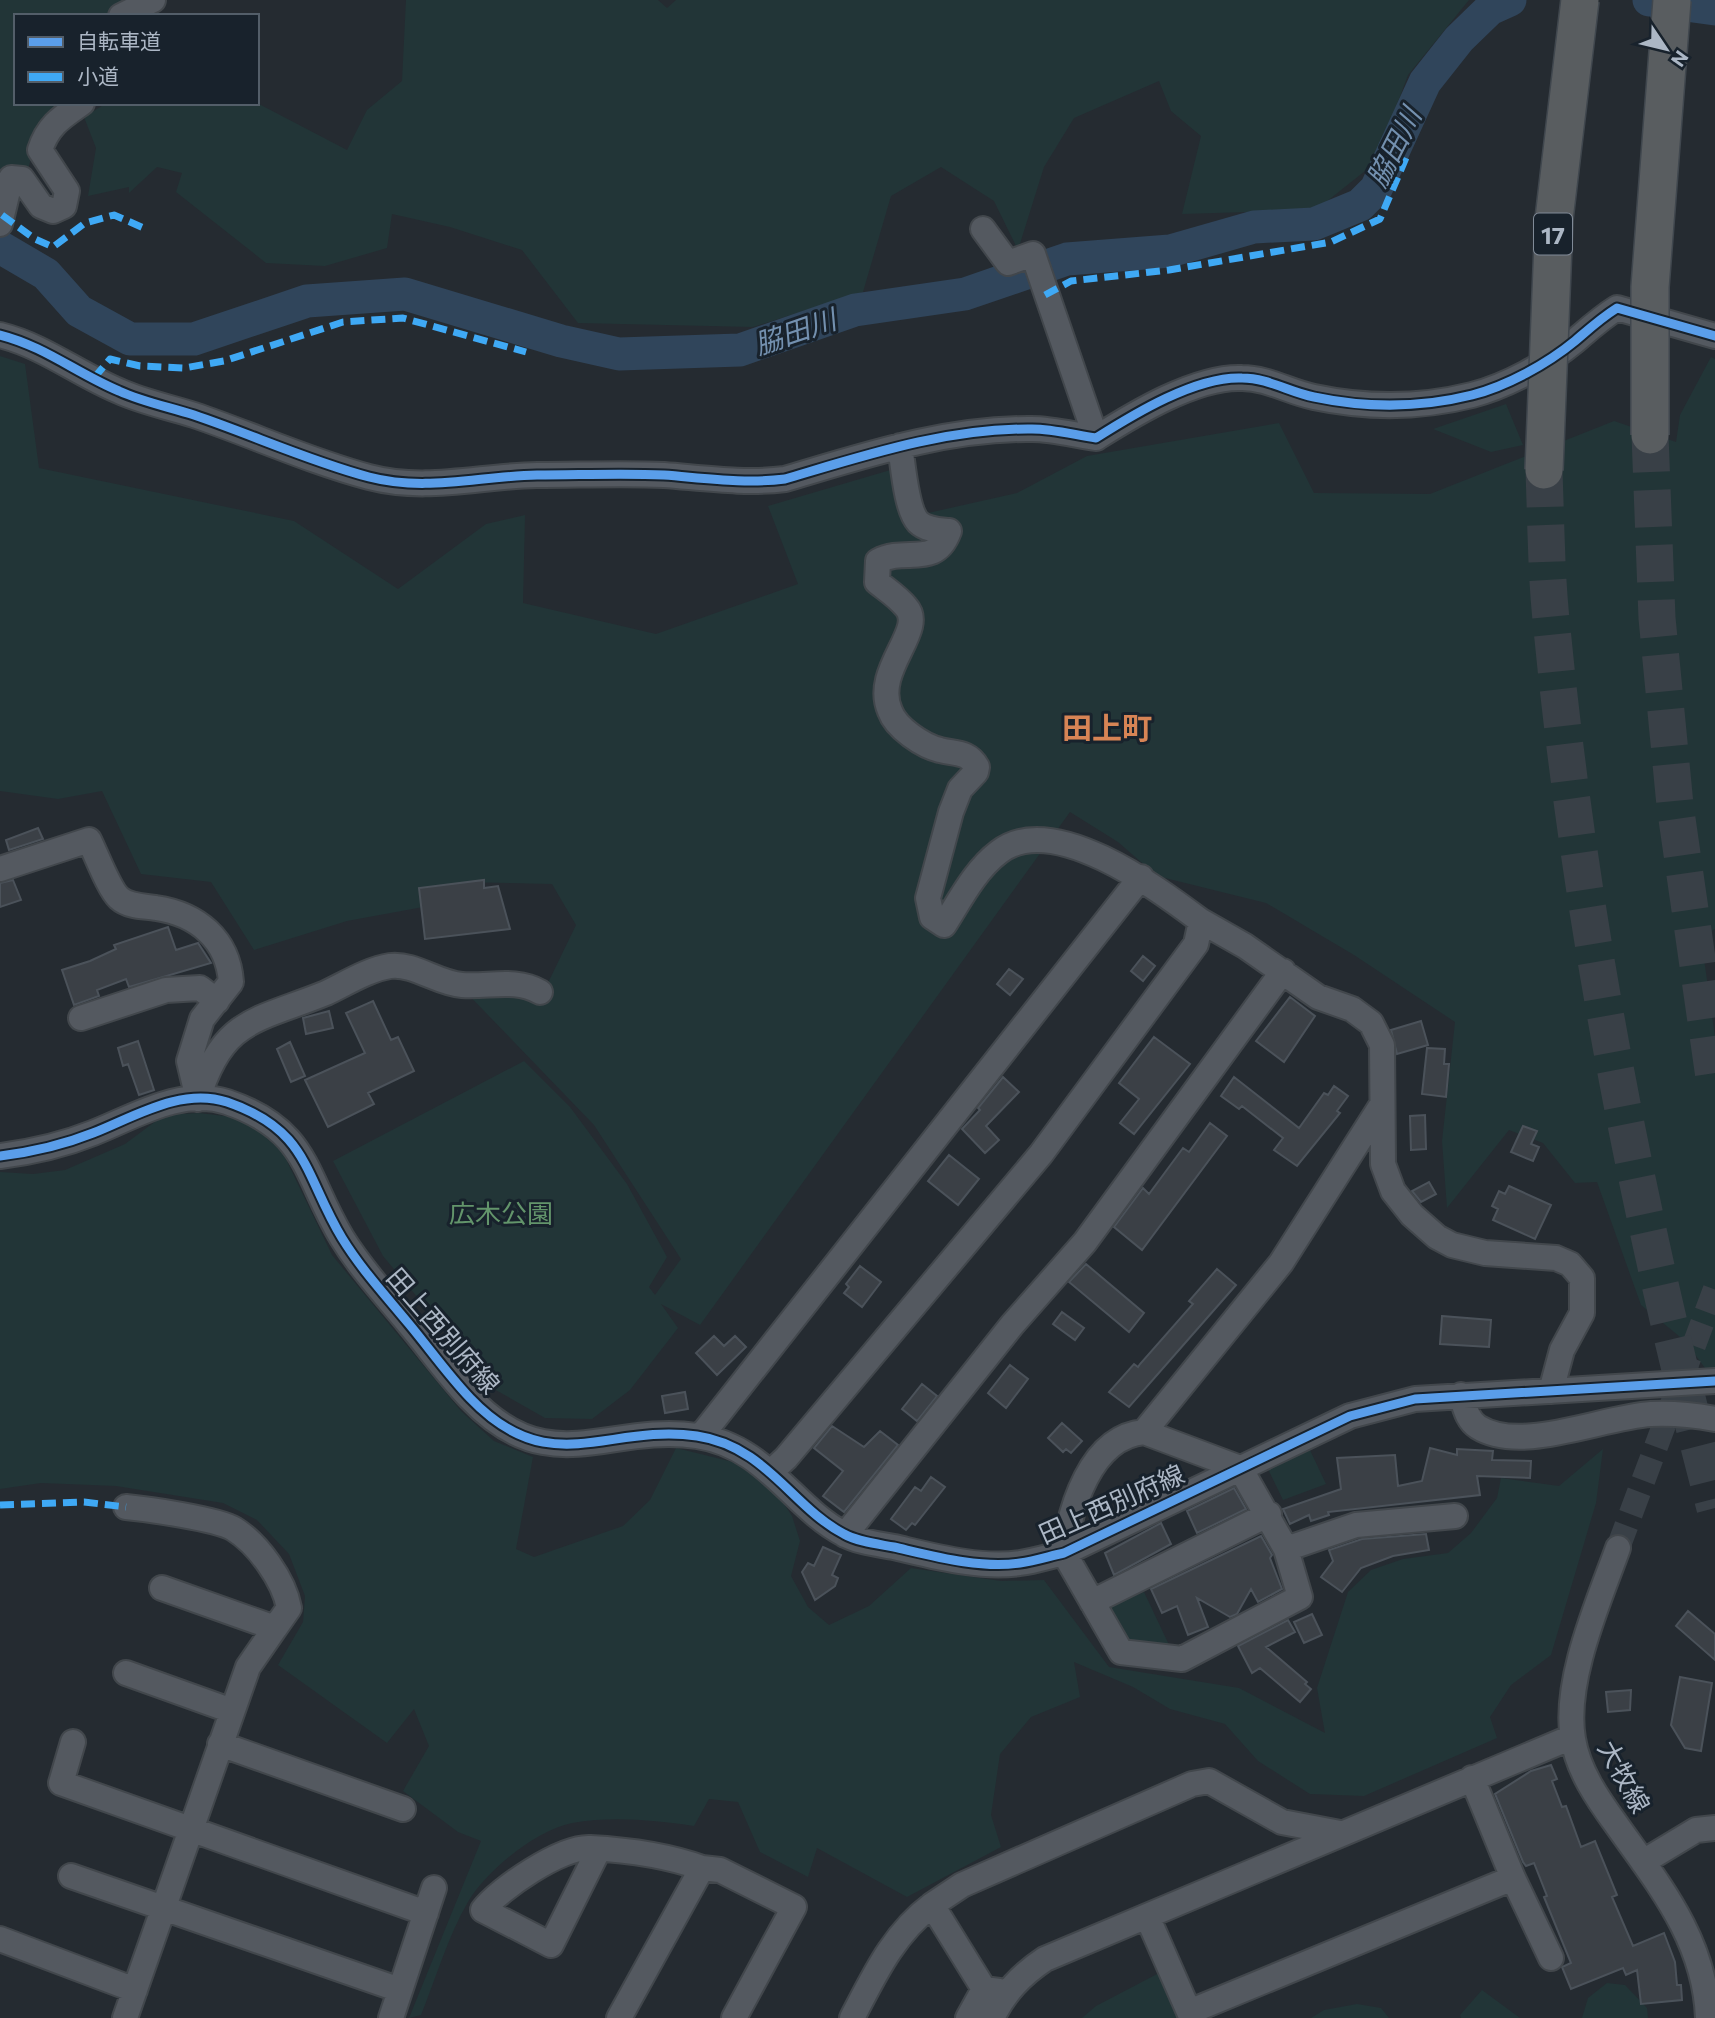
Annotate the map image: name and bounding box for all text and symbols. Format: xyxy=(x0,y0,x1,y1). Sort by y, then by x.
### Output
legend xyxy=(14,14,259,105)
north arrow xyxy=(1631,14,1701,84)
text: 自転車道 xyxy=(77,28,161,53)
text: N xyxy=(1667,47,1694,71)
text: 小道 xyxy=(77,63,119,88)
water label: 脇田川 xyxy=(1359,99,1429,192)
road number: 17 xyxy=(1534,214,1572,255)
water label: 脇田川 xyxy=(750,300,843,361)
district label: 田上町 xyxy=(1062,708,1152,745)
park label: 広木公園 xyxy=(449,1197,553,1228)
street label: 田上西別府線 xyxy=(381,1261,507,1399)
street label: 田上西別府線 xyxy=(1033,1457,1189,1549)
street label: 大牧線 xyxy=(1593,1734,1657,1818)

